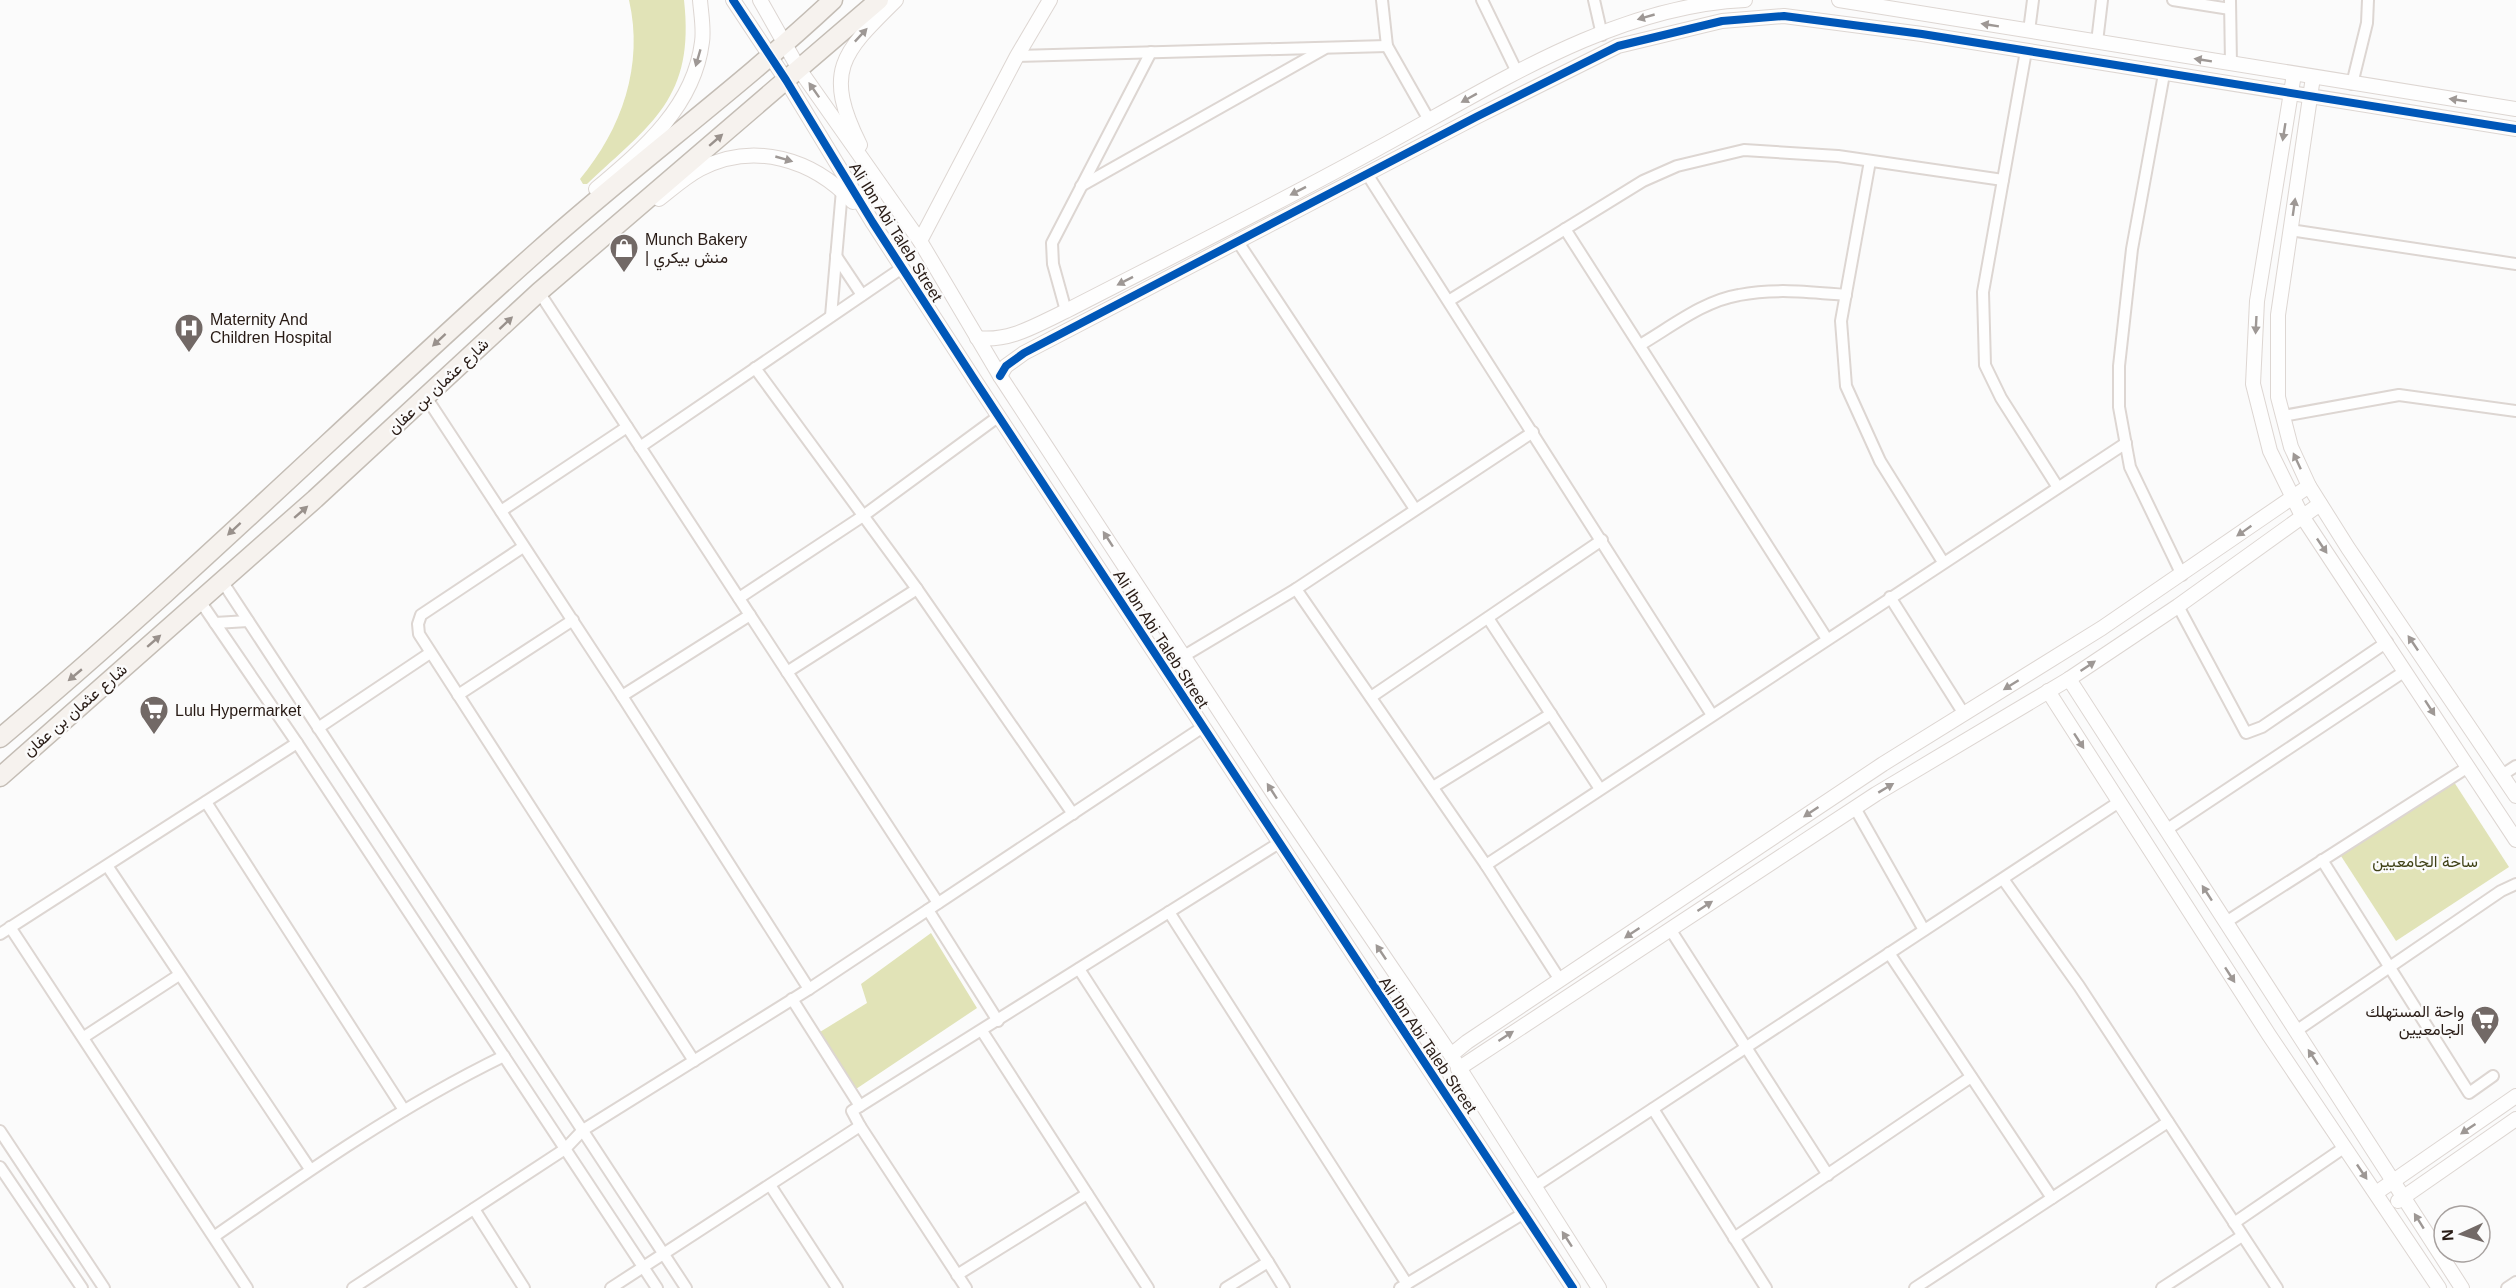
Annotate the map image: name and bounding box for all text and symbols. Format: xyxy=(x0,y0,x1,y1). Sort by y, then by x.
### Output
one-way arrow xyxy=(1637,13,1655,22)
one-way arrow xyxy=(1981,20,2000,29)
one-way arrow xyxy=(854,28,867,43)
one-way arrow xyxy=(693,49,702,67)
one-way arrow xyxy=(2194,55,2213,64)
one-way arrow xyxy=(808,83,820,99)
one-way arrow xyxy=(1461,93,1478,103)
one-way arrow xyxy=(2449,95,2468,104)
one-way arrow xyxy=(2280,123,2289,142)
one-way arrow xyxy=(708,134,723,147)
one-way arrow xyxy=(775,154,793,164)
street label: Ali Ibn Abi Taleb Street xyxy=(846,159,946,305)
one-way arrow xyxy=(1289,186,1306,196)
one-way arrow xyxy=(2289,197,2298,216)
place label: Munch Bakery | منش بيكري xyxy=(645,231,747,271)
shop icon: Munch Bakery | منش بيكري xyxy=(608,232,640,274)
one-way arrow xyxy=(1116,276,1133,285)
place label: Maternity And Children Hospital xyxy=(210,311,332,346)
hospital icon: Maternity And Children Hospital xyxy=(173,312,205,354)
one-way arrow xyxy=(2251,315,2260,334)
one-way arrow xyxy=(498,316,513,330)
one-way arrow xyxy=(432,333,447,346)
street label: شارع عثمان بن عفان xyxy=(384,335,494,439)
one-way arrow xyxy=(2293,452,2302,469)
one-way arrow xyxy=(293,505,308,519)
one-way arrow xyxy=(227,522,241,536)
one-way arrow xyxy=(2236,525,2252,536)
one-way arrow xyxy=(1102,532,1114,548)
one-way arrow xyxy=(2316,537,2328,553)
street label: Ali Ibn Abi Taleb Street xyxy=(1110,567,1212,711)
one-way arrow xyxy=(146,635,161,648)
one-way arrow xyxy=(2407,635,2419,651)
street label: شارع عثمان بن عفان xyxy=(20,660,132,762)
one-way arrow xyxy=(2080,660,2096,672)
one-way arrow xyxy=(68,668,83,681)
one-way arrow xyxy=(2003,679,2019,690)
supermarket icon: Lulu Hypermarket xyxy=(138,694,170,736)
one-way arrow xyxy=(2424,700,2436,716)
place label: Lulu Hypermarket xyxy=(175,702,302,719)
one-way arrow xyxy=(2074,732,2085,749)
one-way arrow xyxy=(1266,783,1277,799)
one-way arrow xyxy=(1878,783,1894,794)
one-way arrow xyxy=(1803,807,1820,818)
park label: ساحة الجامعيين xyxy=(2372,853,2478,872)
one-way arrow xyxy=(2202,885,2213,901)
one-way arrow xyxy=(1696,900,1712,912)
one-way arrow xyxy=(1624,927,1640,938)
one-way arrow xyxy=(1375,945,1387,961)
one-way arrow xyxy=(2225,967,2236,983)
street label: Ali Ibn Abi Taleb Street xyxy=(1376,974,1480,1117)
place label: واحة المستهلك الجامعيين xyxy=(2365,1003,2464,1040)
supermarket icon: واحة المستهلك الجامعيين xyxy=(2469,1004,2501,1046)
one-way arrow xyxy=(1498,1030,1514,1041)
one-way arrow xyxy=(2308,1049,2319,1065)
one-way arrow xyxy=(2460,1123,2476,1135)
one-way arrow xyxy=(2356,1164,2368,1180)
north arrow xyxy=(2432,1204,2492,1264)
one-way arrow xyxy=(2414,1213,2425,1229)
text: N xyxy=(2439,1229,2456,1241)
one-way arrow xyxy=(1562,1231,1573,1247)

